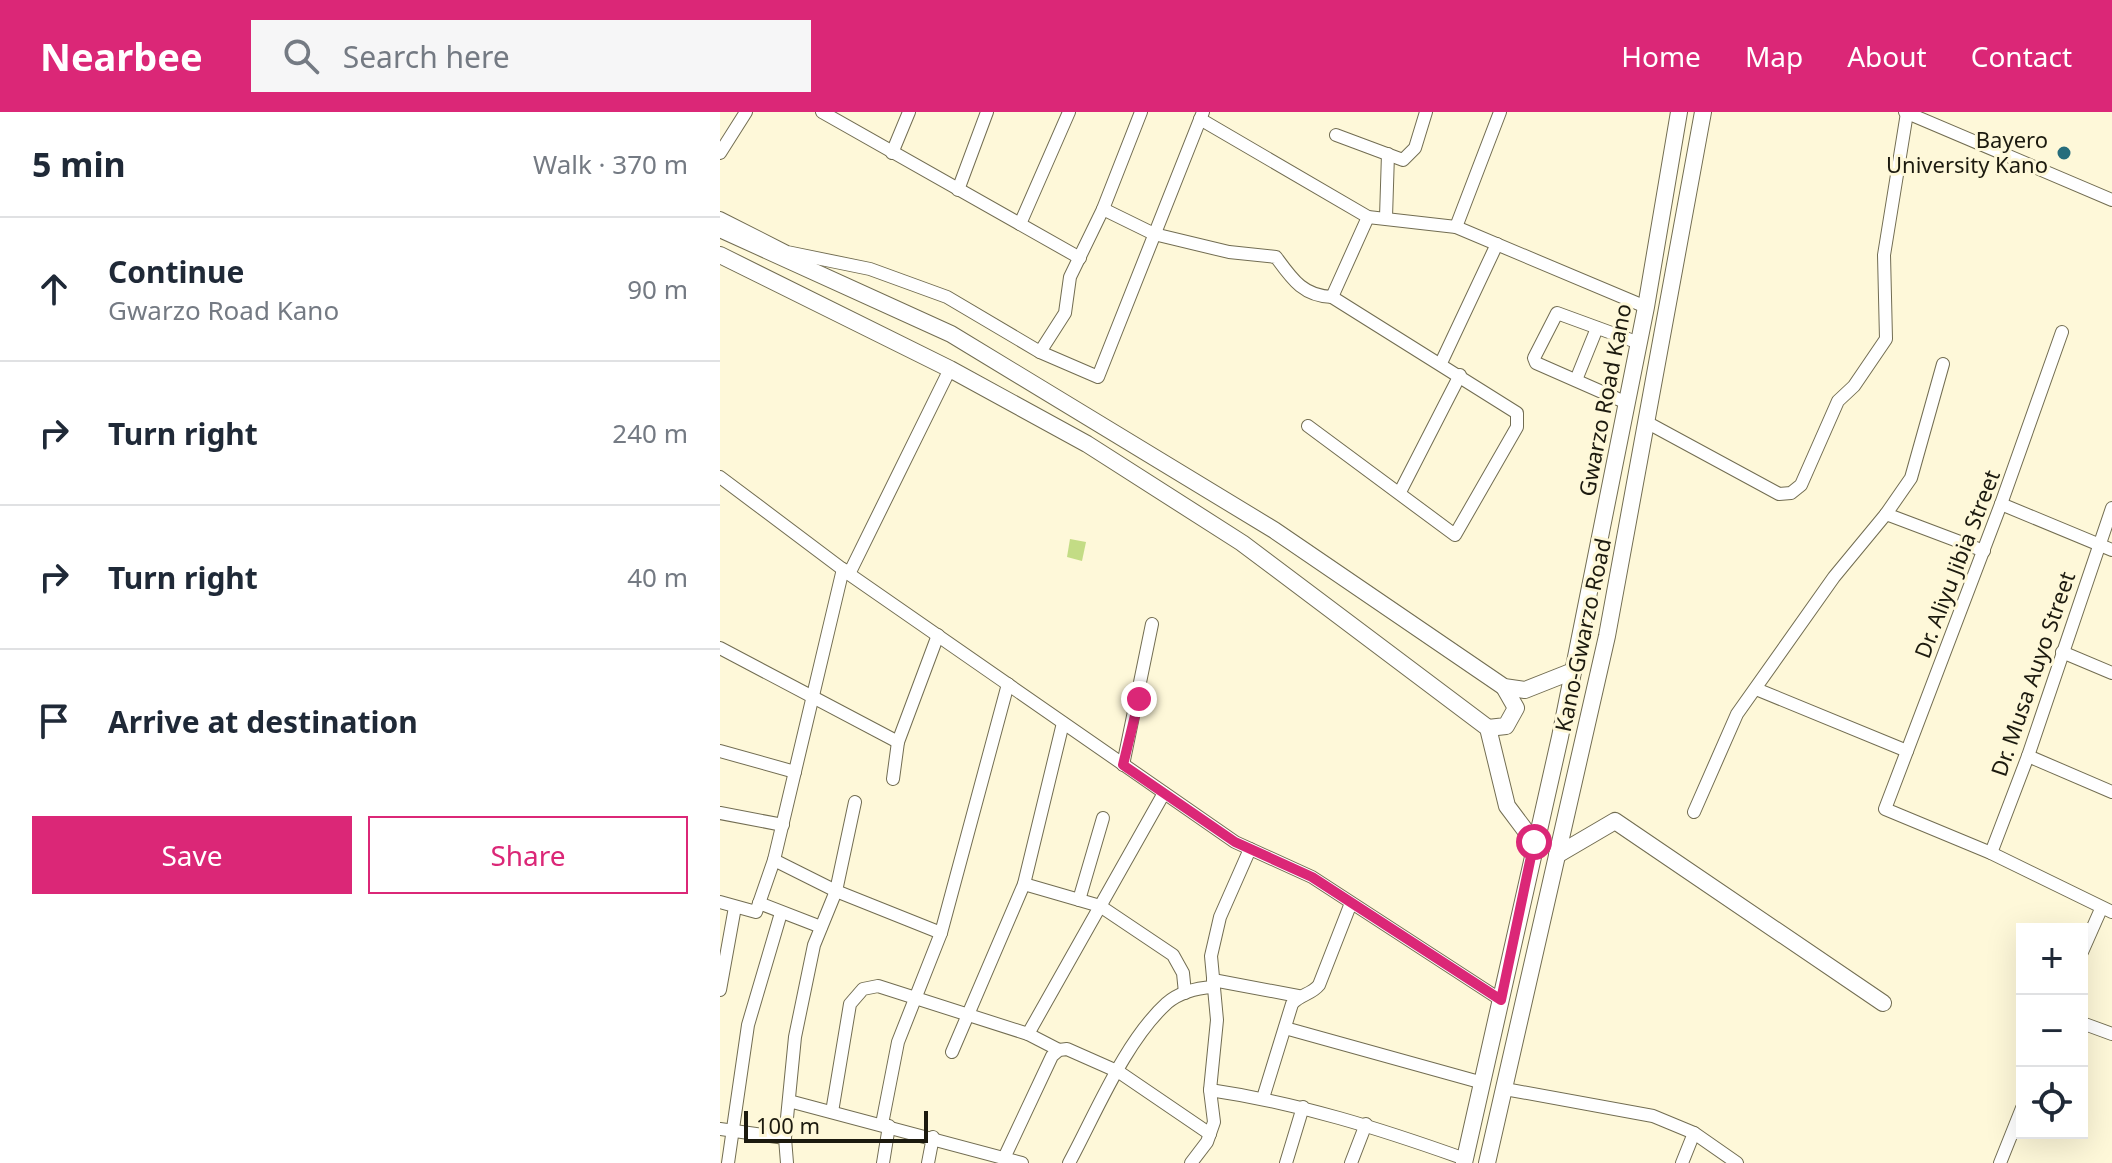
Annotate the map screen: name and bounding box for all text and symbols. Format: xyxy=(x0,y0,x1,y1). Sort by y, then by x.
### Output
search box xyxy=(251,20,811,92)
text: Nearbee xyxy=(40,30,203,82)
icon: search xyxy=(279,34,323,78)
text: Search here xyxy=(343,36,510,77)
text: Home xyxy=(1621,37,1701,75)
text: Map xyxy=(1745,37,1803,75)
text: About xyxy=(1847,37,1927,75)
text: Contact xyxy=(1971,37,2072,75)
place label: Bayero University Kano xyxy=(1886,124,2048,179)
text: 5 min xyxy=(32,141,126,187)
marker: Bayero University Kano xyxy=(2055,144,2073,162)
text: Walk · 370 m xyxy=(533,146,688,182)
text: Continue xyxy=(108,251,244,292)
icon: ahead xyxy=(32,267,76,311)
text: 90 m xyxy=(627,271,688,307)
text: Gwarzo Road Kano xyxy=(108,292,339,328)
street label: Gwarzo Road Kano xyxy=(1571,301,1637,499)
icon: right xyxy=(32,411,76,455)
text: Turn right xyxy=(108,413,258,454)
text: 240 m xyxy=(612,415,688,451)
street label: Dr. Aliyu Jibia Street xyxy=(1906,465,2006,662)
street label: Kano-Gwarzo Road xyxy=(1547,535,1617,734)
icon: right xyxy=(32,555,76,599)
text: Turn right xyxy=(108,557,258,598)
text: 40 m xyxy=(627,559,688,595)
street label: Dr. Musa Auyo Street xyxy=(1983,567,2081,780)
route end xyxy=(1121,681,1157,717)
icon: arrive xyxy=(32,699,76,743)
text: Arrive at destination xyxy=(108,701,418,742)
button: Save xyxy=(32,816,352,894)
button: Share xyxy=(368,816,688,894)
route start xyxy=(1516,824,1552,860)
map controls xyxy=(2016,923,2088,1139)
button: + xyxy=(2016,923,2088,995)
button: − xyxy=(2016,995,2088,1067)
button: locate xyxy=(2016,1067,2088,1139)
scale bar xyxy=(744,1107,928,1143)
text: 100 m xyxy=(756,1110,820,1140)

